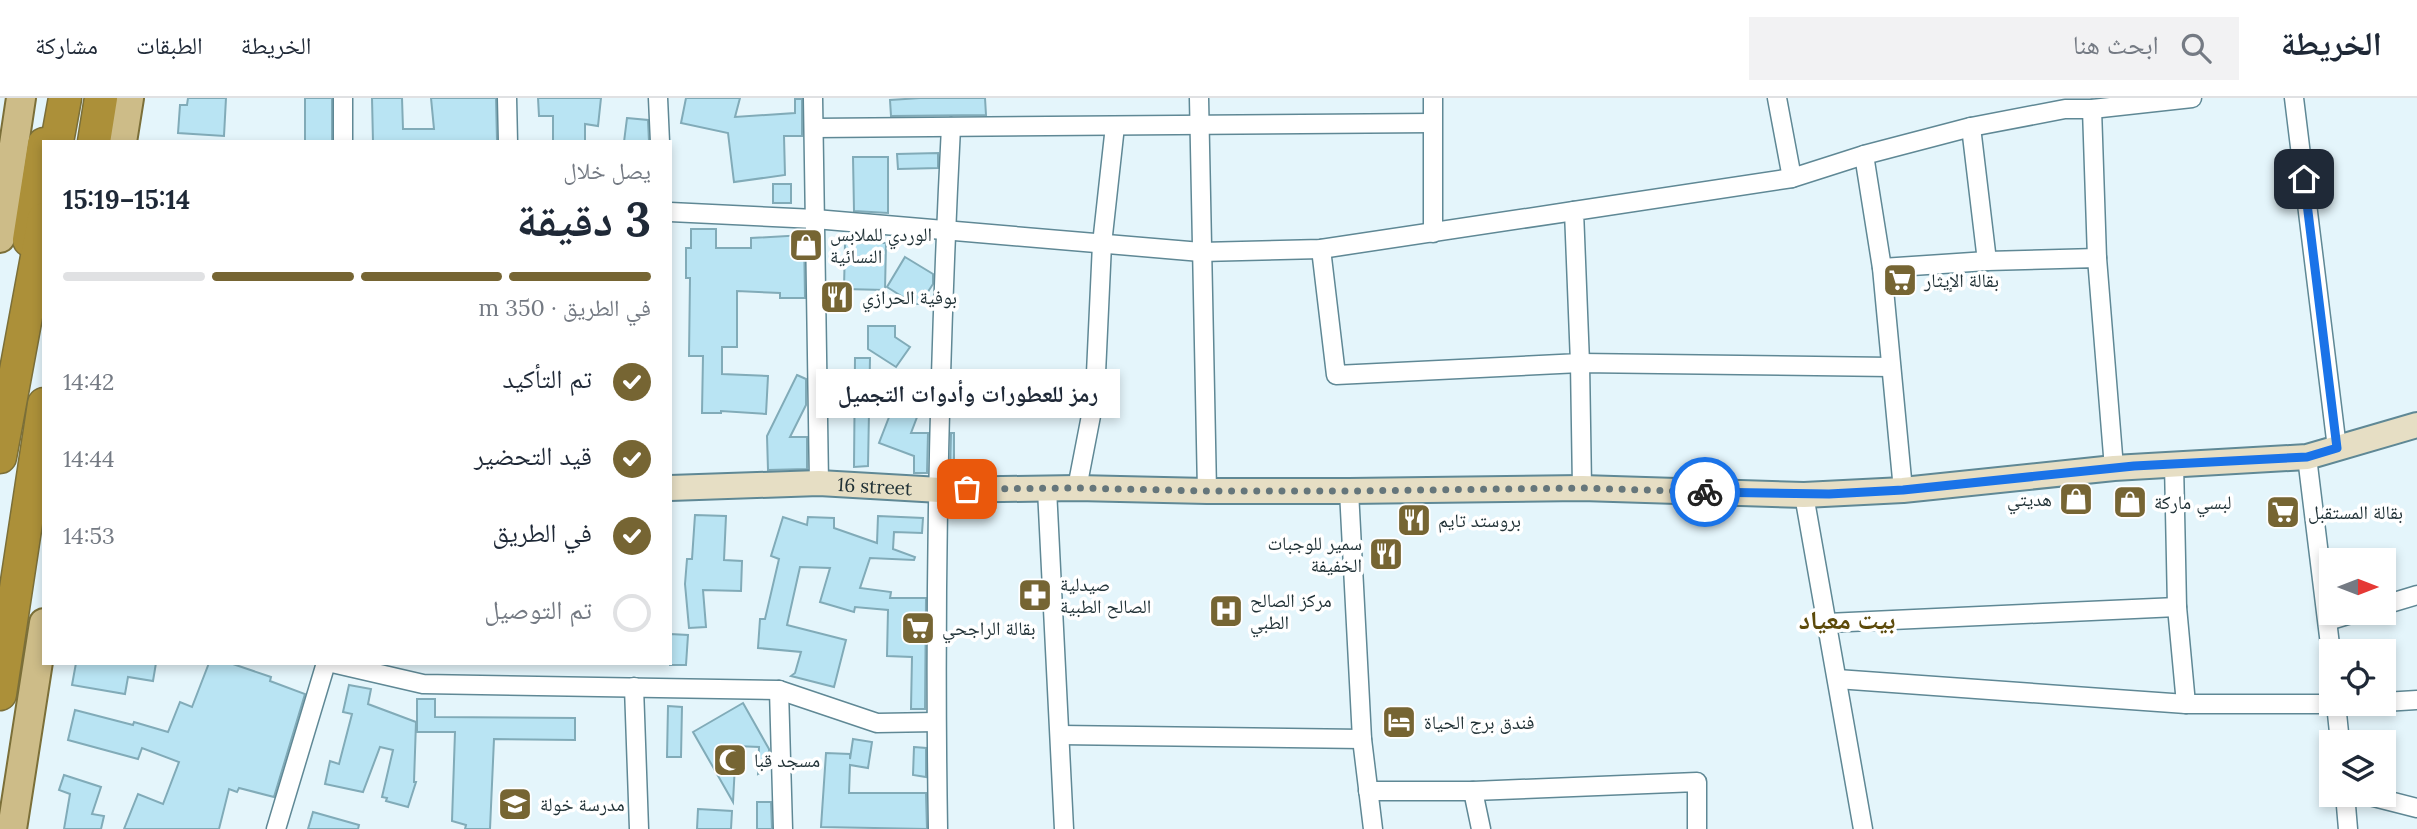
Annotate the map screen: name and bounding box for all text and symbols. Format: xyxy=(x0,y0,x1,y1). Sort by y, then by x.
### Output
search box xyxy=(1749,17,2239,80)
text: الخريطة xyxy=(2281,22,2382,64)
text: ابحث هنا xyxy=(2073,28,2159,61)
icon: search xyxy=(2177,29,2215,67)
text: مشاركة xyxy=(35,30,98,61)
text: الطبقات xyxy=(136,30,203,61)
text: الخريطة xyxy=(241,30,311,61)
pin xyxy=(2274,149,2334,209)
text: يصل خلال xyxy=(563,156,651,185)
icon: home xyxy=(2285,160,2323,198)
text: 15:14–15:19 xyxy=(63,183,190,216)
text: 3 دقيقة xyxy=(517,190,651,249)
place label: الوردي للملابس النسائية xyxy=(830,222,932,268)
shop icon: الوردي للملابس النسائية xyxy=(787,226,825,264)
supermarket icon: بقالة الإيثار xyxy=(1881,261,1919,299)
place label: بقالة الإيثار xyxy=(1923,268,1999,293)
restaurant icon: بوفية الحرازي xyxy=(818,278,856,316)
place label: بوفية الحرازي xyxy=(862,285,957,313)
text: في الطريق · 350 m xyxy=(479,293,651,322)
text: تم التأكيد xyxy=(502,362,592,395)
icon: check xyxy=(613,363,651,401)
text: 14:42 xyxy=(63,367,114,396)
callout: رمز للعطورات وأدوات التجميل xyxy=(815,370,1119,419)
text: رمز للعطورات وأدوات التجميل xyxy=(838,379,1098,408)
text: قيد التحضير xyxy=(474,439,592,472)
icon: check xyxy=(613,440,651,478)
text: 14:44 xyxy=(63,444,115,473)
courier xyxy=(1670,457,1740,527)
pin xyxy=(937,459,997,519)
icon: bag xyxy=(948,470,986,508)
street label: 16 street xyxy=(837,472,914,500)
icon: bike xyxy=(1686,473,1724,511)
shop icon: هديتي xyxy=(2057,480,2095,518)
shop icon: لبسي ماركة xyxy=(2111,483,2149,521)
place label: هديتي xyxy=(2007,487,2052,515)
place label: لبسي ماركة xyxy=(2154,490,2232,518)
supermarket icon: بقالة المستقبل xyxy=(2264,493,2302,531)
place label: بقالة المستقبل xyxy=(2308,500,2403,524)
restaurant icon: بروستد تايم xyxy=(1395,501,1433,539)
place label: بروستد تايم xyxy=(1438,508,1521,533)
text: في الطريق xyxy=(492,516,592,549)
icon: check xyxy=(613,517,651,555)
text: 14:53 xyxy=(63,521,115,550)
place label: سمير للوجبات الخفيفة xyxy=(1267,531,1362,577)
restaurant icon: سمير للوجبات الخفيفة xyxy=(1367,535,1405,573)
north arrow xyxy=(2319,548,2396,625)
map controls xyxy=(2319,548,2396,807)
place label: صيدلية الصالح الطبية xyxy=(1060,572,1151,619)
pharmacy icon: صيدلية الصالح الطبية xyxy=(1016,576,1054,614)
place label: مركز الصالح الطبي xyxy=(1250,588,1332,638)
hospital icon: مركز الصالح الطبي xyxy=(1207,592,1245,630)
text: تم التوصيل xyxy=(484,593,592,626)
district label: بيت معياد xyxy=(1799,603,1895,636)
supermarket icon: بقالة الراجحي xyxy=(899,609,937,647)
place label: بقالة الراجحي xyxy=(942,616,1036,644)
button: locate xyxy=(2319,639,2396,716)
hotel icon: فندق برج الحياة xyxy=(1380,703,1418,741)
place label: فندق برج الحياة xyxy=(1424,710,1534,734)
button: layers xyxy=(2319,730,2396,807)
mosque icon: مسجد قبا xyxy=(711,741,749,779)
place label: مسجد قبا xyxy=(754,748,820,772)
school or university icon: مدرسة خولة xyxy=(496,785,534,823)
place label: مدرسة خولة xyxy=(540,792,625,816)

